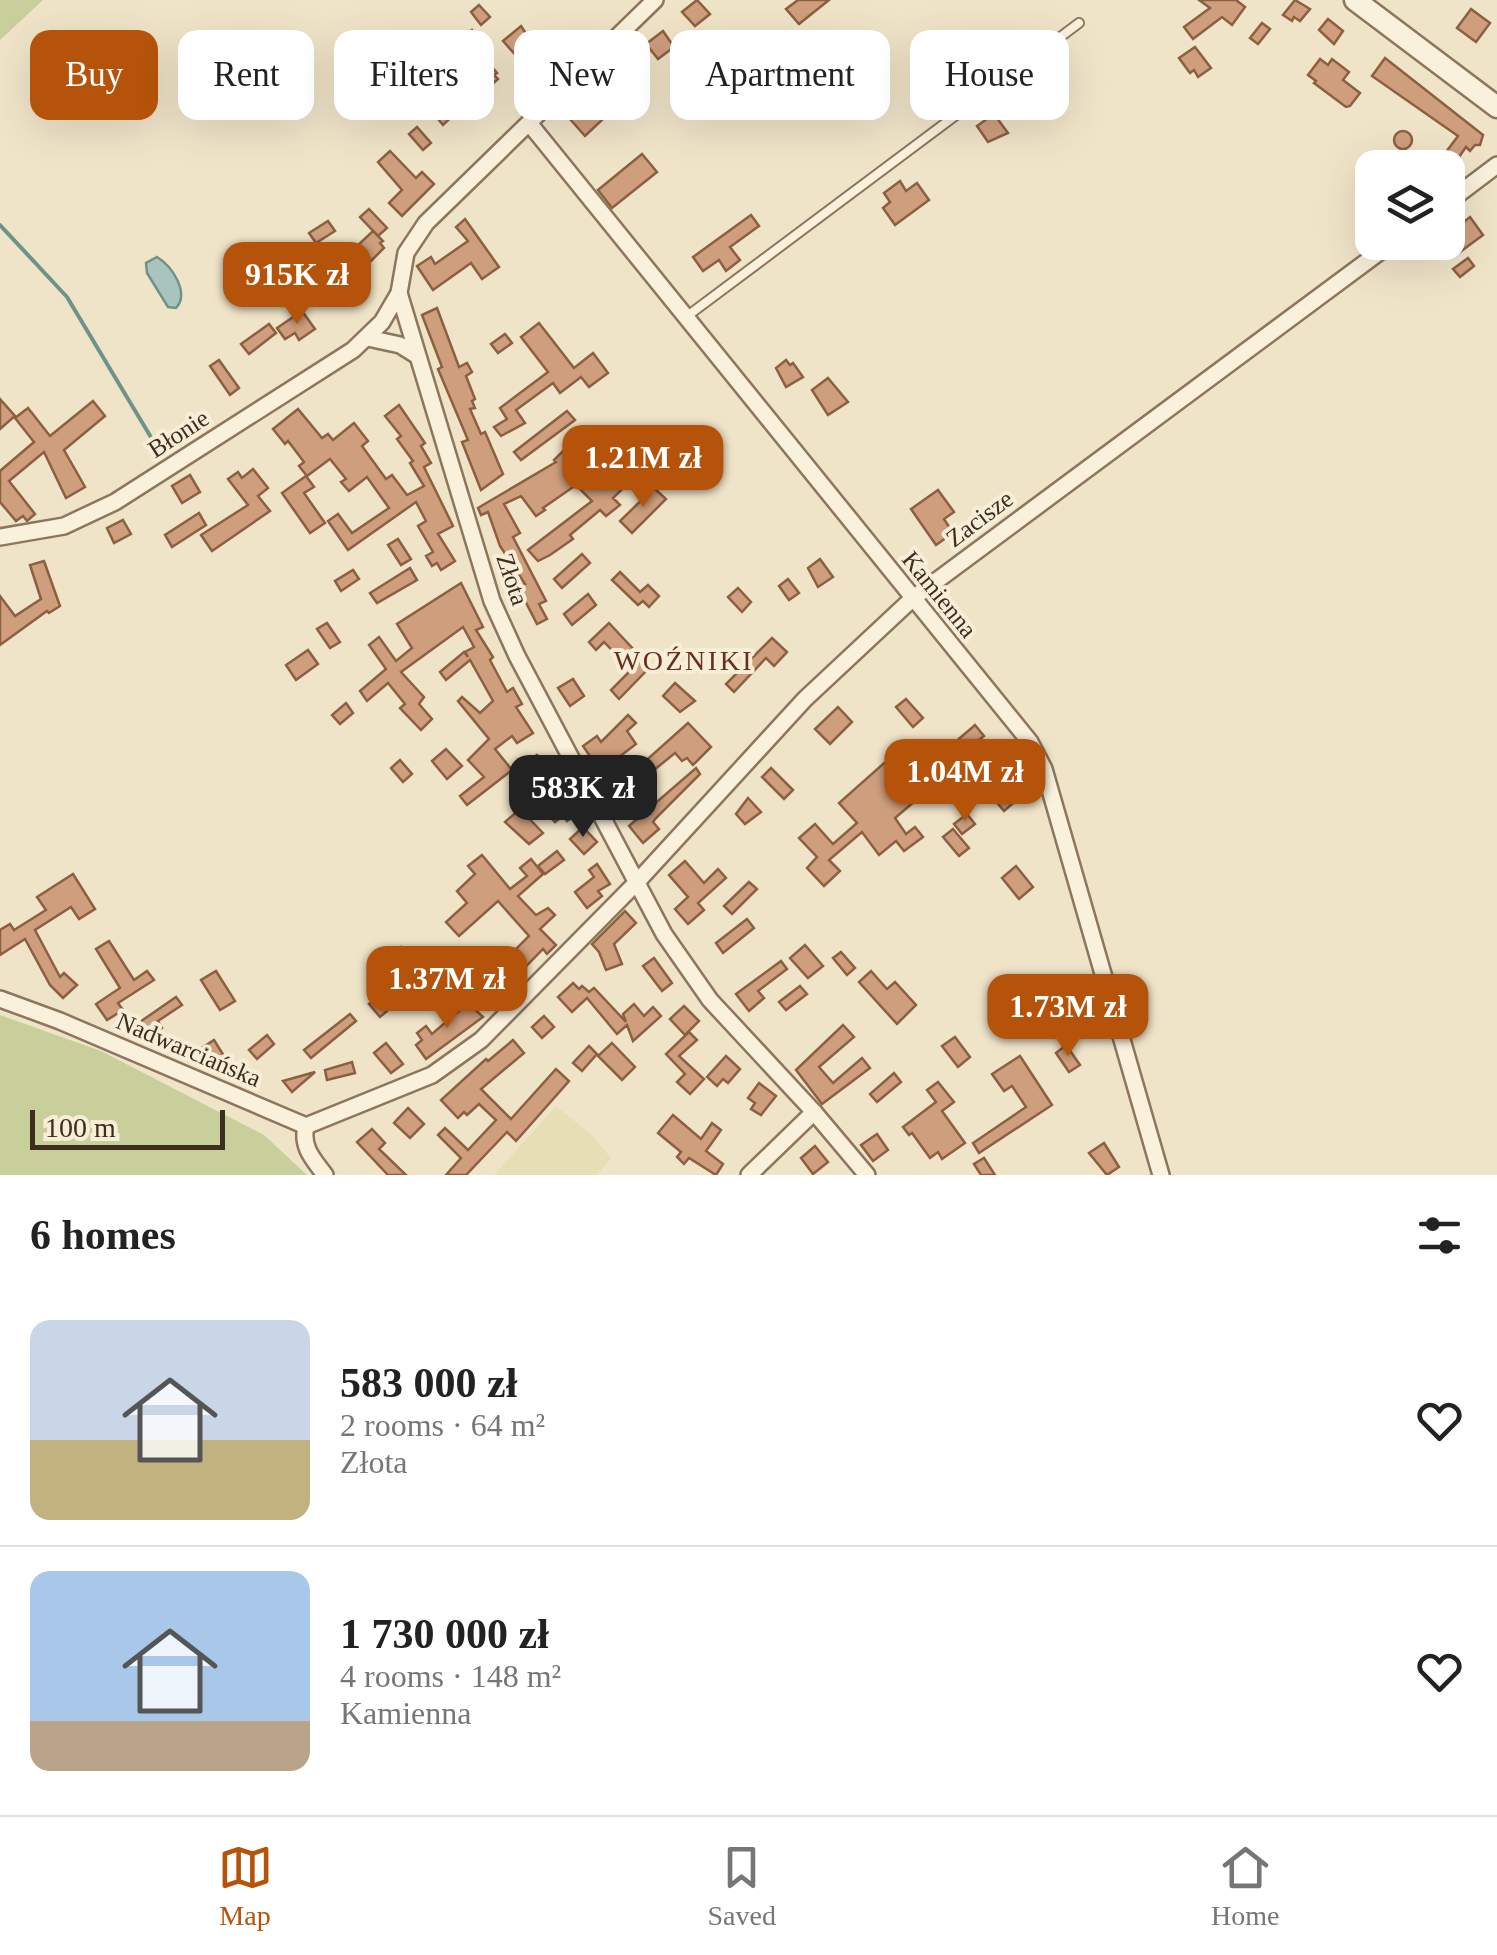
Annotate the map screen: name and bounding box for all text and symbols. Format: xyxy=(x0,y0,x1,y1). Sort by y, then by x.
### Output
chip: Buy xyxy=(30,30,158,120)
chip: Rent xyxy=(178,30,314,120)
chip: Filters xyxy=(334,30,494,120)
chip: New xyxy=(514,30,650,120)
chip: Apartment xyxy=(670,30,890,120)
chip: House xyxy=(910,30,1069,120)
map controls xyxy=(1355,150,1465,260)
button: layers xyxy=(1355,150,1465,260)
pin: 915K zł xyxy=(205,242,389,327)
text: 915K zł xyxy=(245,256,349,292)
street label: Błonie xyxy=(143,404,214,463)
pin: 1.21M zł xyxy=(540,425,746,510)
text: 1.21M zł xyxy=(584,439,702,475)
street label: Zacisze xyxy=(941,485,1018,552)
street label: Kamienna xyxy=(897,546,982,643)
street label: Złota xyxy=(491,550,534,609)
district label: WOŹNIKI xyxy=(614,645,754,676)
pin: 1.04M zł xyxy=(862,739,1068,824)
text: 1.04M zł xyxy=(906,753,1024,789)
pin: 583K zł xyxy=(491,755,675,840)
text: 583K zł xyxy=(531,769,635,805)
pin: 1.37M zł xyxy=(344,946,550,1031)
text: 1.37M zł xyxy=(388,960,506,996)
pin: 1.73M zł xyxy=(965,974,1171,1059)
text: 1.73M zł xyxy=(1009,988,1127,1024)
street label: Nadwarciańska xyxy=(113,1007,265,1092)
scale bar xyxy=(30,1105,225,1150)
text: 100 m xyxy=(45,1112,116,1143)
icon: filters xyxy=(1412,1208,1467,1263)
text: 6 homes xyxy=(30,1212,176,1258)
icon: home xyxy=(110,1360,230,1480)
text: 583 000 zł xyxy=(340,1360,517,1406)
icon: heart xyxy=(1412,1393,1467,1448)
text: 2 rooms · 64 m² xyxy=(340,1407,545,1443)
text: Złota xyxy=(340,1444,408,1480)
icon: home xyxy=(110,1611,230,1731)
text: 1 730 000 zł xyxy=(340,1611,549,1657)
icon: heart xyxy=(1412,1644,1467,1699)
text: 4 rooms · 148 m² xyxy=(340,1658,561,1694)
text: Kamienna xyxy=(340,1695,472,1731)
tab: Map xyxy=(218,1840,273,1932)
tab: Saved xyxy=(708,1840,776,1932)
tab: Home xyxy=(1211,1840,1279,1932)

